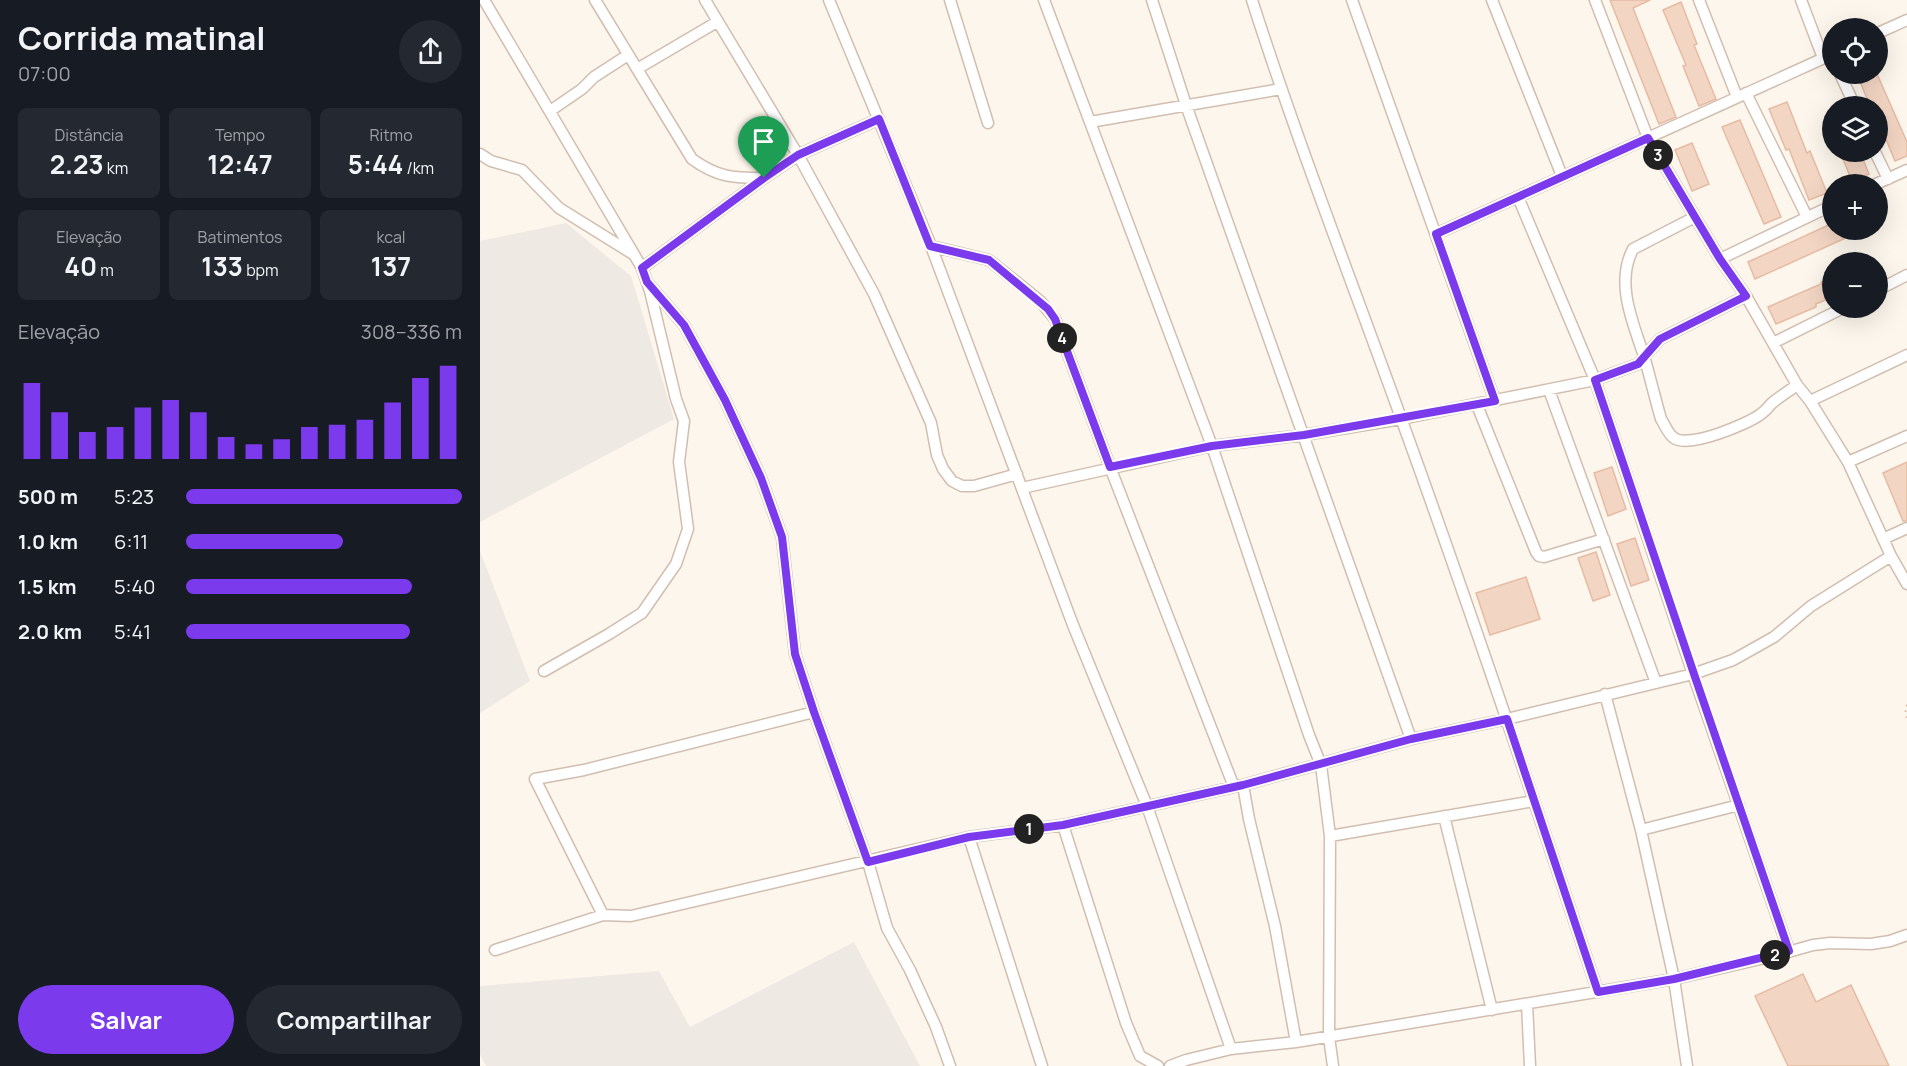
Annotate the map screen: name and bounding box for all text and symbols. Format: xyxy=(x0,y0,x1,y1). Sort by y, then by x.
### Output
text: Corrida matinal xyxy=(18,15,265,60)
map controls xyxy=(1822,18,1888,318)
button: locate xyxy=(1822,18,1888,84)
button: share xyxy=(399,20,462,83)
text: 07:00 xyxy=(18,60,71,87)
button: layers xyxy=(1822,96,1888,162)
pin xyxy=(738,116,789,178)
text: Distância xyxy=(55,124,123,146)
text: Tempo xyxy=(215,124,265,146)
text: Ritmo xyxy=(369,124,413,146)
icon: arrive xyxy=(747,125,780,158)
pin: 3 xyxy=(1643,140,1673,170)
text: 3 xyxy=(1653,144,1663,166)
text: 2.23 xyxy=(50,146,104,182)
text: 12:47 xyxy=(207,146,273,182)
text: 5:44 xyxy=(348,146,403,182)
text: km xyxy=(104,157,128,179)
text: /km xyxy=(403,157,434,179)
button: + xyxy=(1822,174,1888,240)
text: Elevação xyxy=(56,226,122,248)
text: Batimentos xyxy=(198,226,282,248)
text: kcal xyxy=(376,226,406,248)
text: 40 xyxy=(64,248,97,284)
text: 133 xyxy=(201,248,243,284)
text: 137 xyxy=(371,248,411,284)
button: − xyxy=(1822,252,1888,318)
text: m xyxy=(97,259,114,281)
text: bpm xyxy=(243,259,279,281)
text: Elevação xyxy=(18,318,100,345)
text: 308–336 m xyxy=(361,318,462,345)
pin: 4 xyxy=(1047,323,1077,353)
text: 4 xyxy=(1057,327,1067,349)
text: 500 m xyxy=(18,483,78,510)
text: 5:23 xyxy=(114,483,154,510)
text: 1.0 km xyxy=(18,528,78,555)
text: 6:11 xyxy=(114,528,148,555)
text: 1.5 km xyxy=(18,573,77,600)
text: 5:40 xyxy=(114,573,156,600)
text: 2.0 km xyxy=(18,618,82,645)
text: 5:41 xyxy=(114,618,151,645)
pin: 1 xyxy=(1014,814,1044,844)
text: 1 xyxy=(1025,818,1033,840)
pin: 2 xyxy=(1760,940,1790,970)
text: 2 xyxy=(1770,944,1780,966)
button: Salvar xyxy=(18,985,234,1054)
button: Compartilhar xyxy=(246,985,462,1054)

